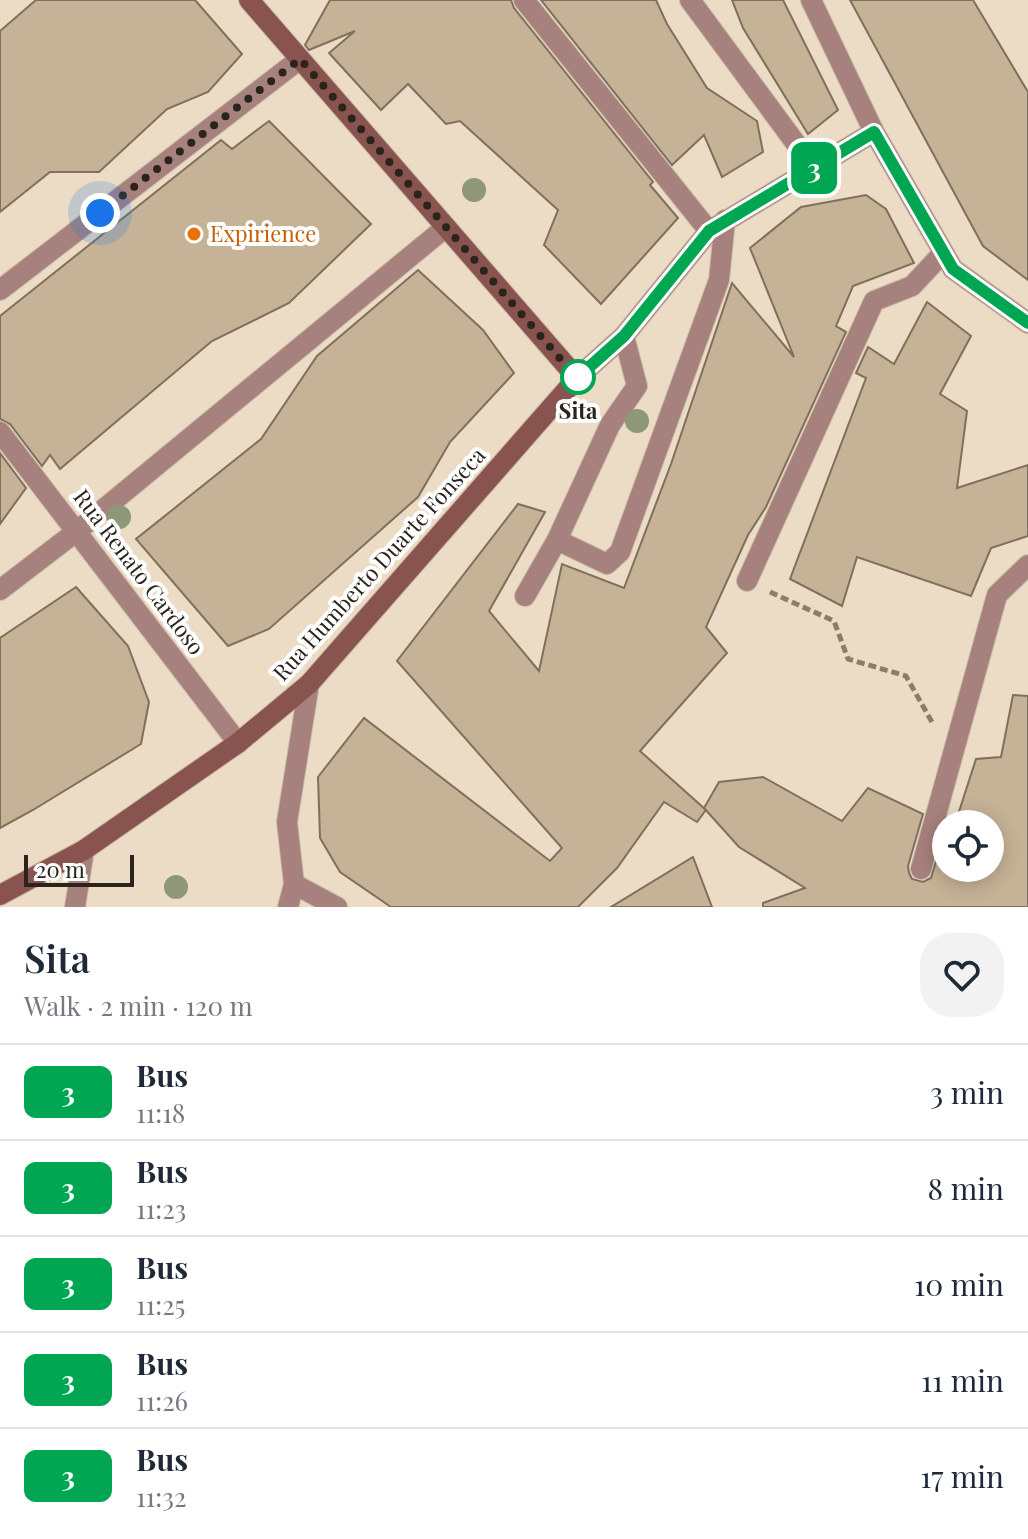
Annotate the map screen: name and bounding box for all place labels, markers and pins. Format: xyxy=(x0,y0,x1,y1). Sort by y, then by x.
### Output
place label: Expirience xyxy=(210,218,316,248)
marker: Expirience xyxy=(185,225,203,243)
marker: Sita xyxy=(561,360,595,394)
place label: Sita xyxy=(559,395,598,425)

